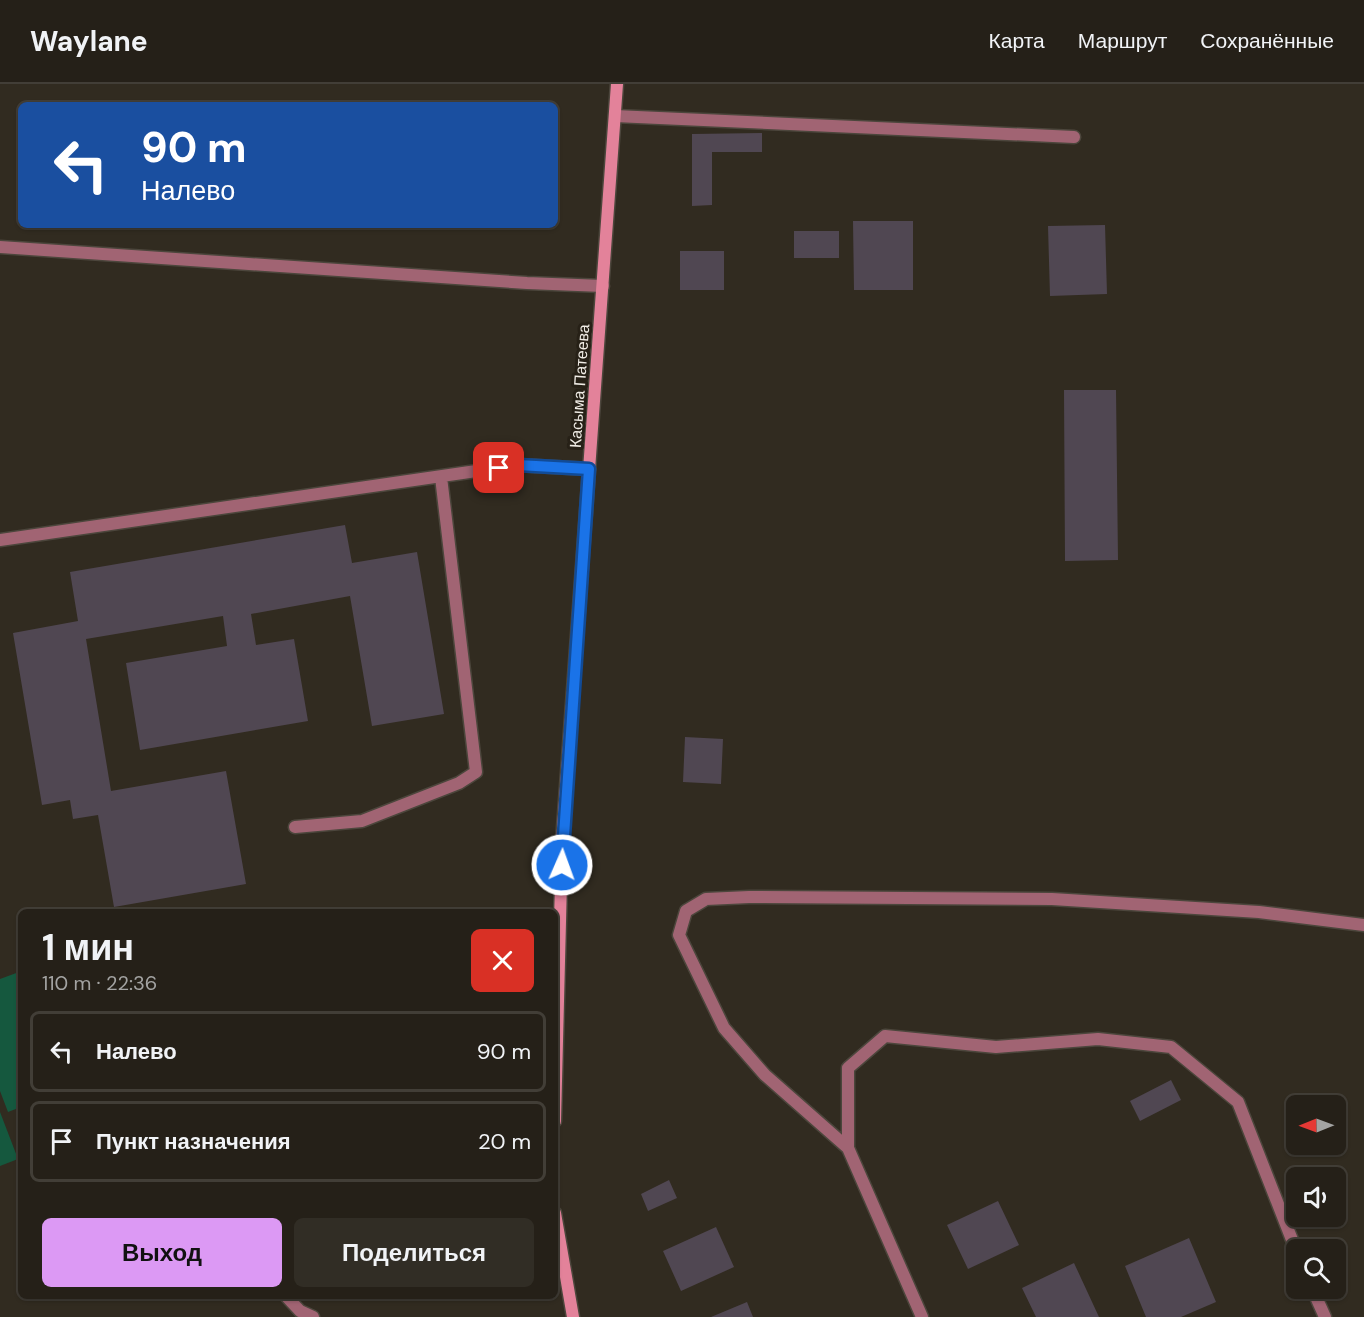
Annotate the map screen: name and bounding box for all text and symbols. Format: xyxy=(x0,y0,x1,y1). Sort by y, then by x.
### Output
text: Waylane xyxy=(30,23,148,60)
text: Карта xyxy=(989,27,1045,55)
text: Маршрут xyxy=(1078,27,1167,55)
text: Сохранённые xyxy=(1200,27,1334,55)
text: 90 m xyxy=(141,120,247,175)
icon: left xyxy=(42,126,120,204)
text: Налево xyxy=(141,173,235,208)
street label: Касыма Патеева xyxy=(565,323,594,449)
pin xyxy=(473,442,524,493)
icon: arrive xyxy=(482,451,515,484)
position arrow xyxy=(530,833,594,897)
text: 1 мин xyxy=(42,924,134,971)
button: close xyxy=(471,929,534,992)
text: 110 m · 22:36 xyxy=(42,970,157,996)
icon: left xyxy=(45,1035,78,1068)
text: Налево xyxy=(96,1037,177,1066)
text: 90 m xyxy=(477,1037,531,1066)
north arrow xyxy=(1286,1095,1346,1155)
map controls xyxy=(1286,1095,1346,1299)
icon: arrive xyxy=(45,1125,78,1158)
text: Пункт назначения xyxy=(96,1127,291,1156)
text: 20 m xyxy=(478,1127,531,1156)
button: sound xyxy=(1286,1167,1346,1227)
button: Выход xyxy=(42,1218,282,1287)
button: Поделиться xyxy=(294,1218,534,1287)
button: search xyxy=(1286,1239,1346,1299)

